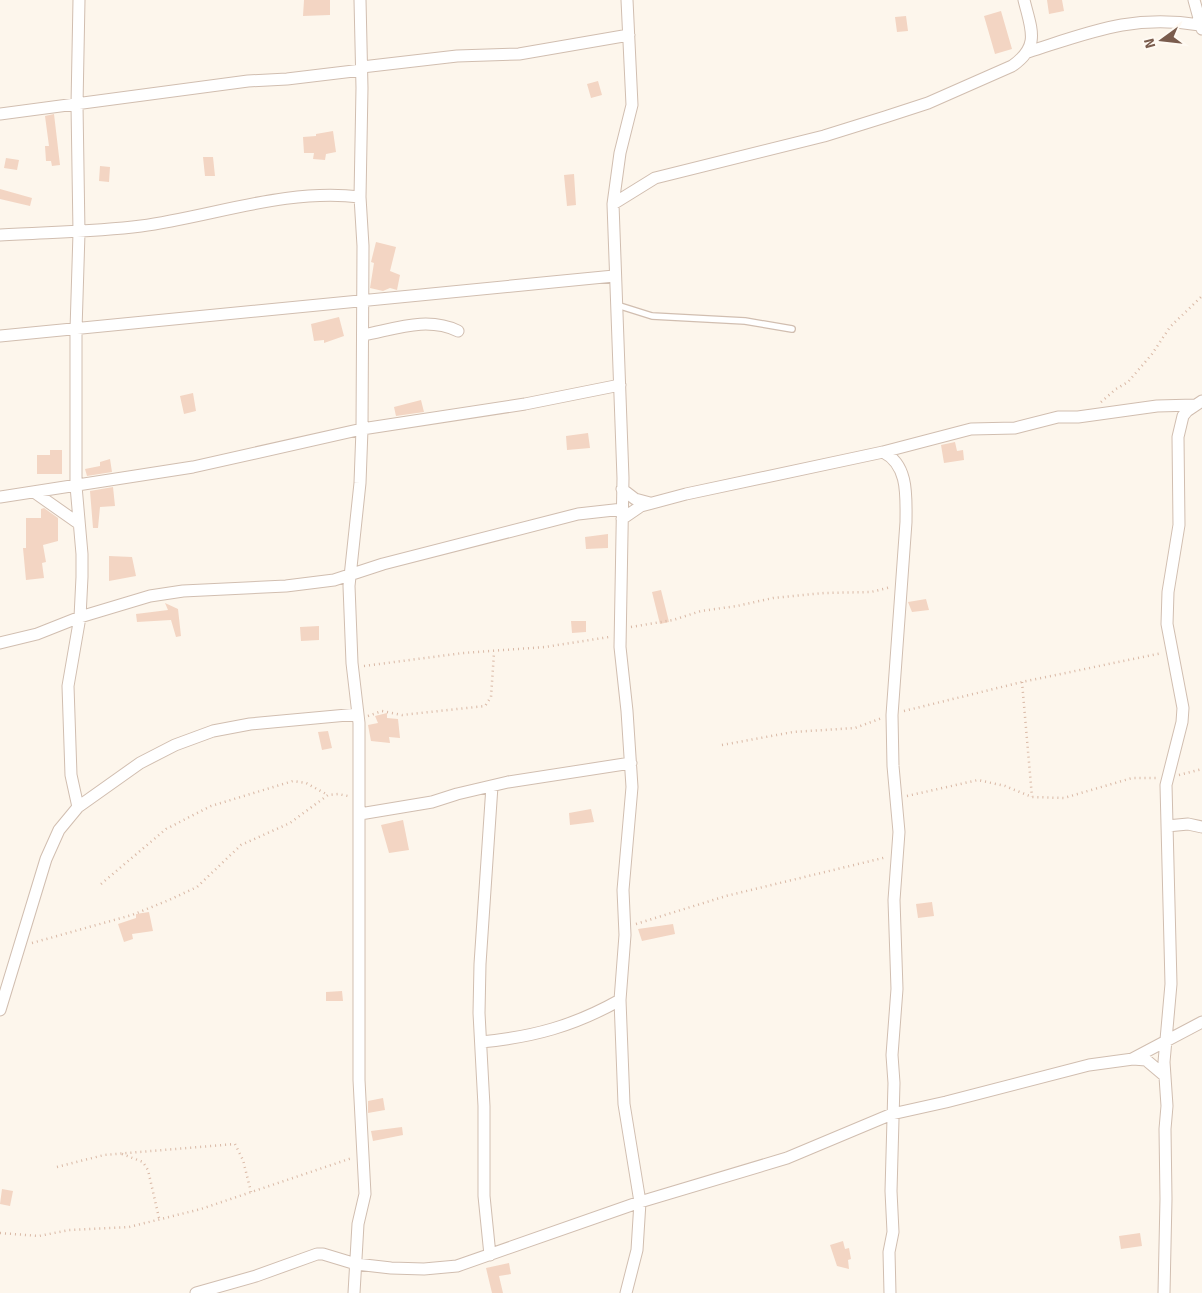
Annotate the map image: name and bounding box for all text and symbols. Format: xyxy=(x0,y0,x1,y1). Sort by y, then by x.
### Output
north arrow xyxy=(1137,15,1187,65)
text: N xyxy=(1140,36,1159,50)

